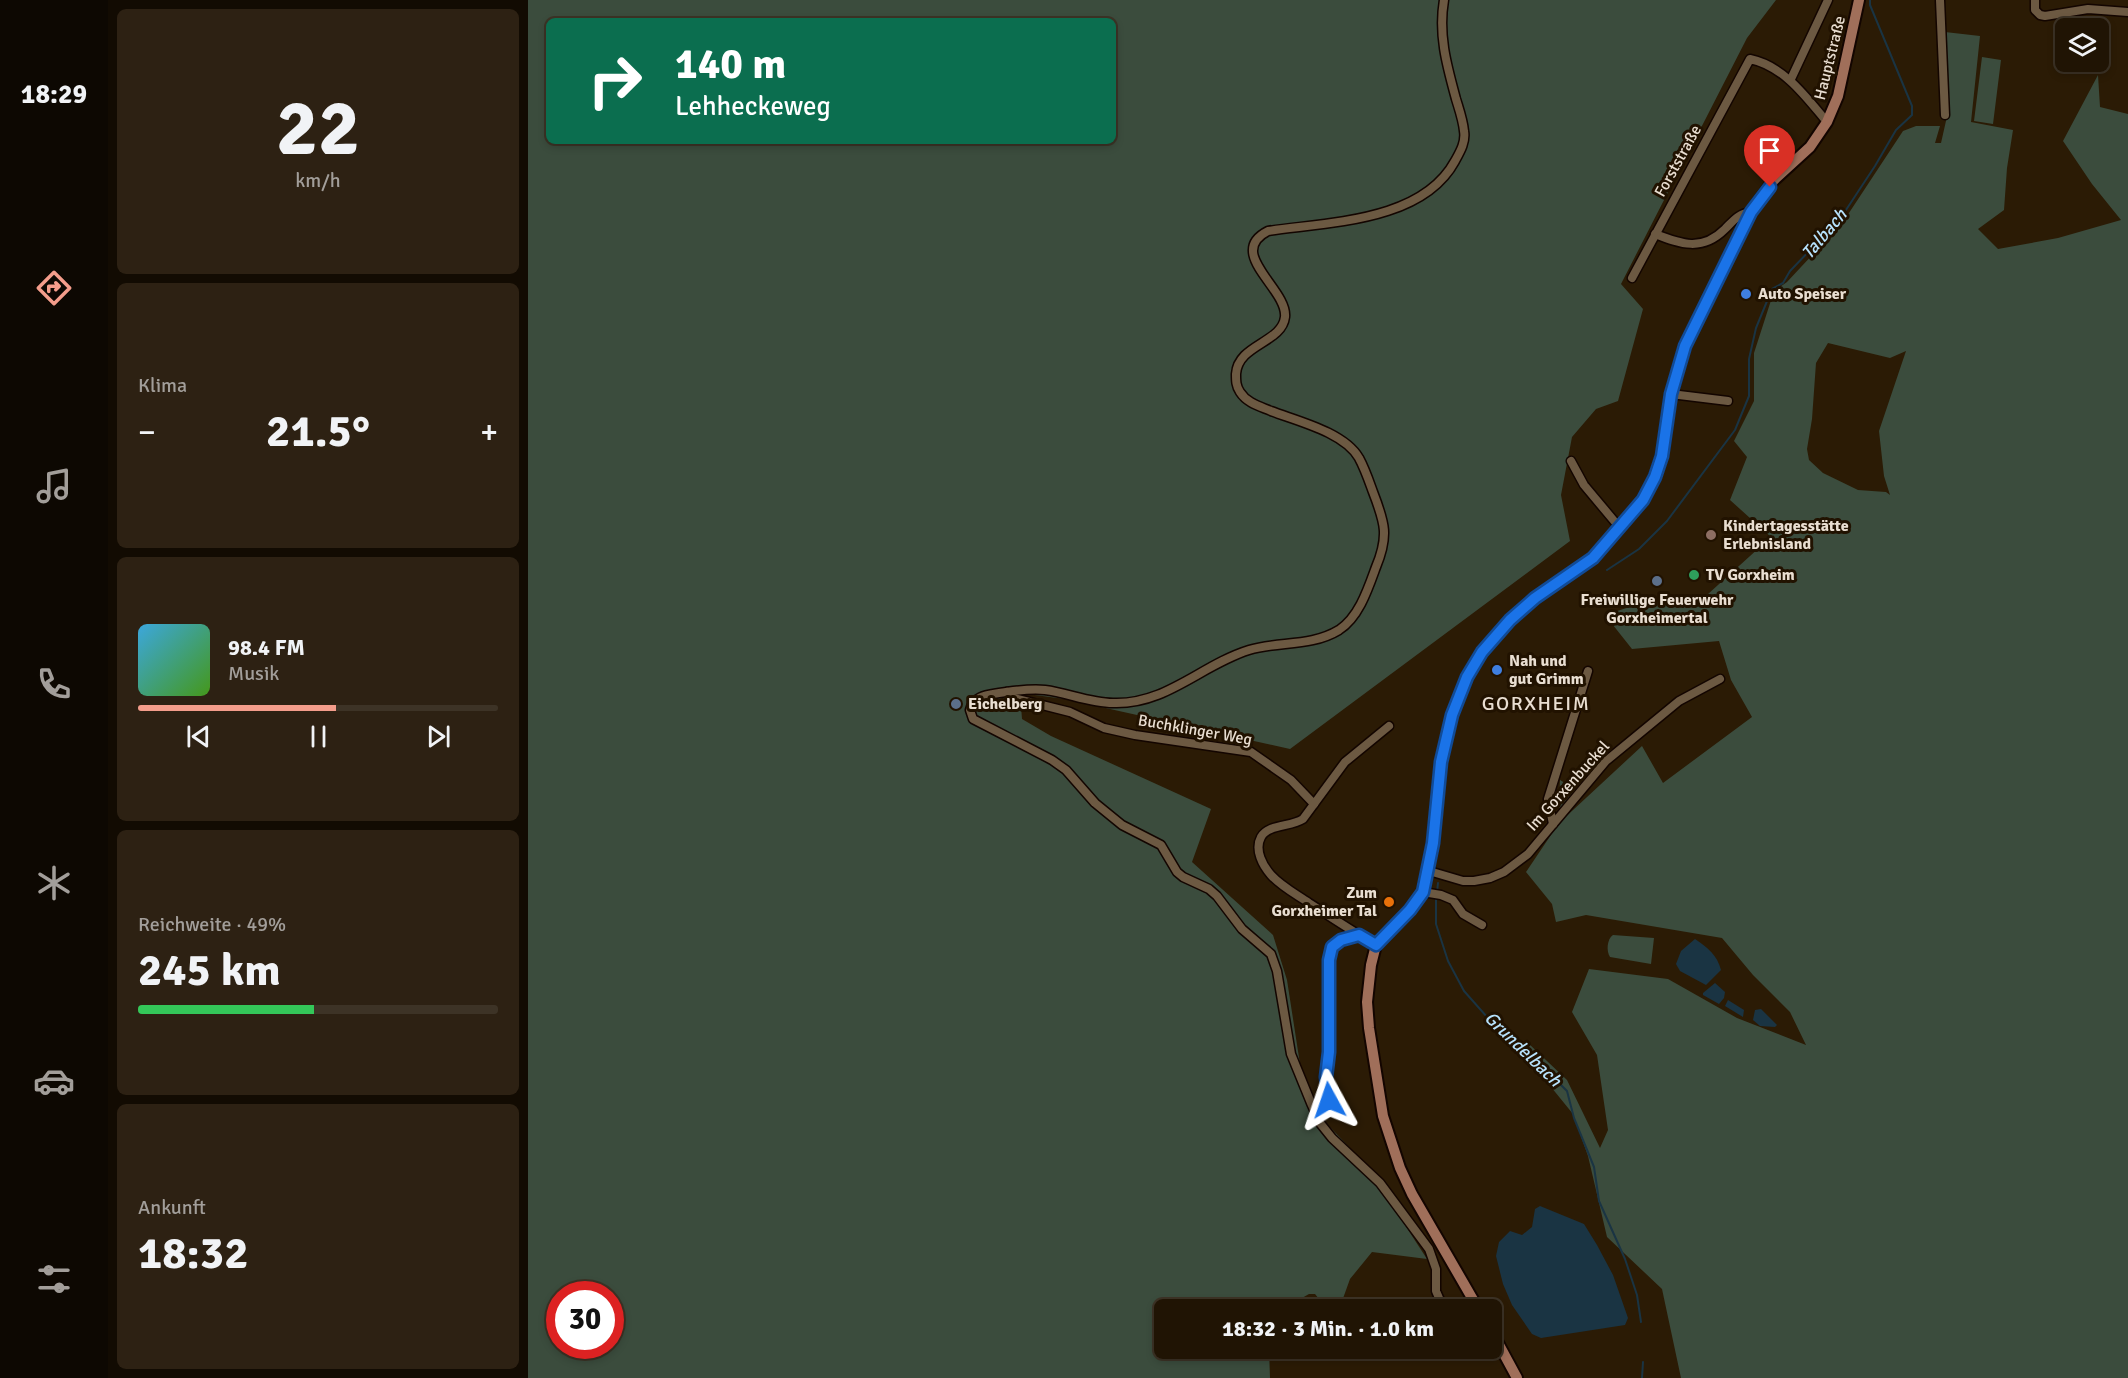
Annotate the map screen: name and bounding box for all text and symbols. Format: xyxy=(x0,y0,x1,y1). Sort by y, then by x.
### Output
street label: Hauptstraße xyxy=(1810,14,1850,102)
map controls xyxy=(2055,18,2109,72)
button: layers xyxy=(2055,18,2109,72)
text: 140 m xyxy=(675,39,786,90)
icon: right xyxy=(576,42,654,120)
text: 18:29 xyxy=(21,78,87,111)
text: 22 xyxy=(276,81,360,177)
text: Lehheckeweg xyxy=(675,90,831,123)
street label: Forststraße xyxy=(1650,122,1706,200)
pin xyxy=(1744,125,1795,187)
icon: arrive xyxy=(1753,134,1786,167)
text: km/h xyxy=(295,168,341,193)
water label: Talbach xyxy=(1797,203,1852,264)
icon: directions xyxy=(33,267,75,309)
place label: Auto Speiser xyxy=(1758,284,1847,304)
marker: Auto Speiser xyxy=(1739,287,1753,301)
text: Klima xyxy=(138,373,187,398)
text: 21.5° xyxy=(266,404,370,459)
text: − xyxy=(138,412,156,453)
text: + xyxy=(480,412,498,453)
icon: music xyxy=(33,465,75,507)
place label: Kindertagesstätte Erlebnisland xyxy=(1723,516,1849,554)
marker: Kindertagesstätte Erlebnisland xyxy=(1704,528,1718,542)
place label: TV Gorxheim xyxy=(1706,565,1795,585)
marker: TV Gorxheim xyxy=(1687,568,1701,582)
marker: Freiwillige Feuerwehr Gorxheimertal xyxy=(1650,574,1664,588)
place label: Freiwillige Feuerwehr Gorxheimertal xyxy=(1581,590,1734,628)
text: 98.4 FM xyxy=(228,634,305,661)
place label: Nah und gut Grimm xyxy=(1509,651,1584,689)
text: Musik xyxy=(228,661,279,686)
icon: phone xyxy=(33,663,75,705)
marker: Nah und gut Grimm xyxy=(1490,663,1504,677)
district label: GORXHEIM xyxy=(1482,691,1590,716)
place label: Eichelberg xyxy=(968,694,1043,714)
marker: Eichelberg xyxy=(949,697,963,711)
street label: Buchklinger Weg xyxy=(1136,710,1254,750)
icon: previous xyxy=(182,720,215,753)
icon: pause xyxy=(302,720,335,753)
icon: next xyxy=(422,720,455,753)
street label: Im Gorxenbuckel xyxy=(1522,737,1614,835)
icon: climate xyxy=(33,862,75,904)
place label: Zum Gorxheimer Tal xyxy=(1272,883,1377,921)
marker: Zum Gorxheimer Tal xyxy=(1382,895,1396,909)
text: Reichweite · 49% xyxy=(138,912,286,937)
text: 245 km xyxy=(138,943,281,998)
water label: Grundelbach xyxy=(1480,1007,1567,1092)
icon: car xyxy=(33,1060,75,1102)
position arrow xyxy=(1297,1068,1361,1132)
text: Ankunft xyxy=(138,1195,206,1220)
text: 18:32 xyxy=(138,1226,248,1281)
icon: filters xyxy=(33,1258,75,1300)
speed limit sign: 30 xyxy=(546,1281,624,1359)
text: 18:32 · 3 Min. · 1.0 km xyxy=(1222,1315,1434,1342)

